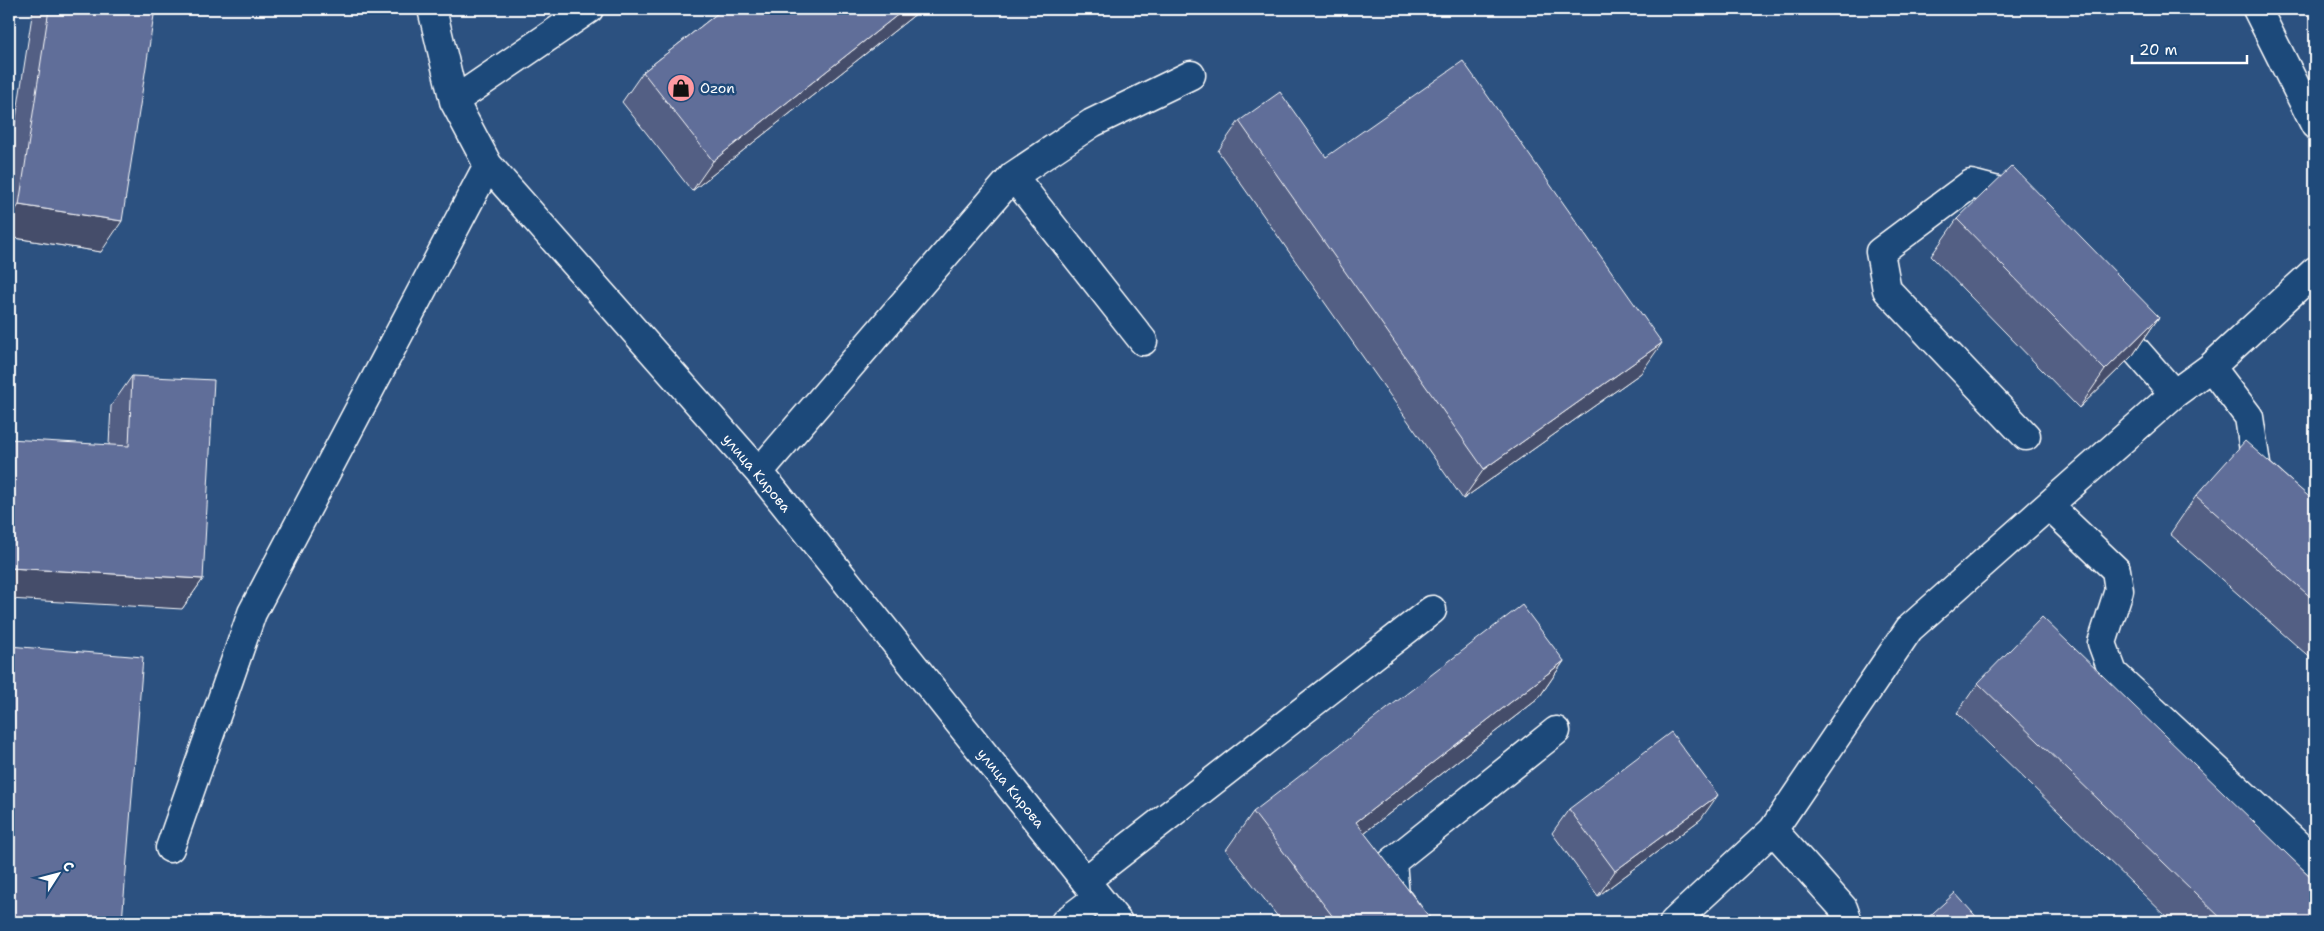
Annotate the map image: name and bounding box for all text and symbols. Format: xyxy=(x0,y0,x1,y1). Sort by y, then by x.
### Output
scale bar xyxy=(2132,32,2246,64)
text: 20 m xyxy=(2139,40,2178,60)
shop icon: Ozon xyxy=(666,73,696,103)
place label: Ozon xyxy=(700,79,735,97)
street label: улица Кирова xyxy=(719,430,795,516)
street label: улица Кирова xyxy=(973,745,1049,832)
north arrow xyxy=(32,848,82,898)
text: С xyxy=(59,858,78,875)

